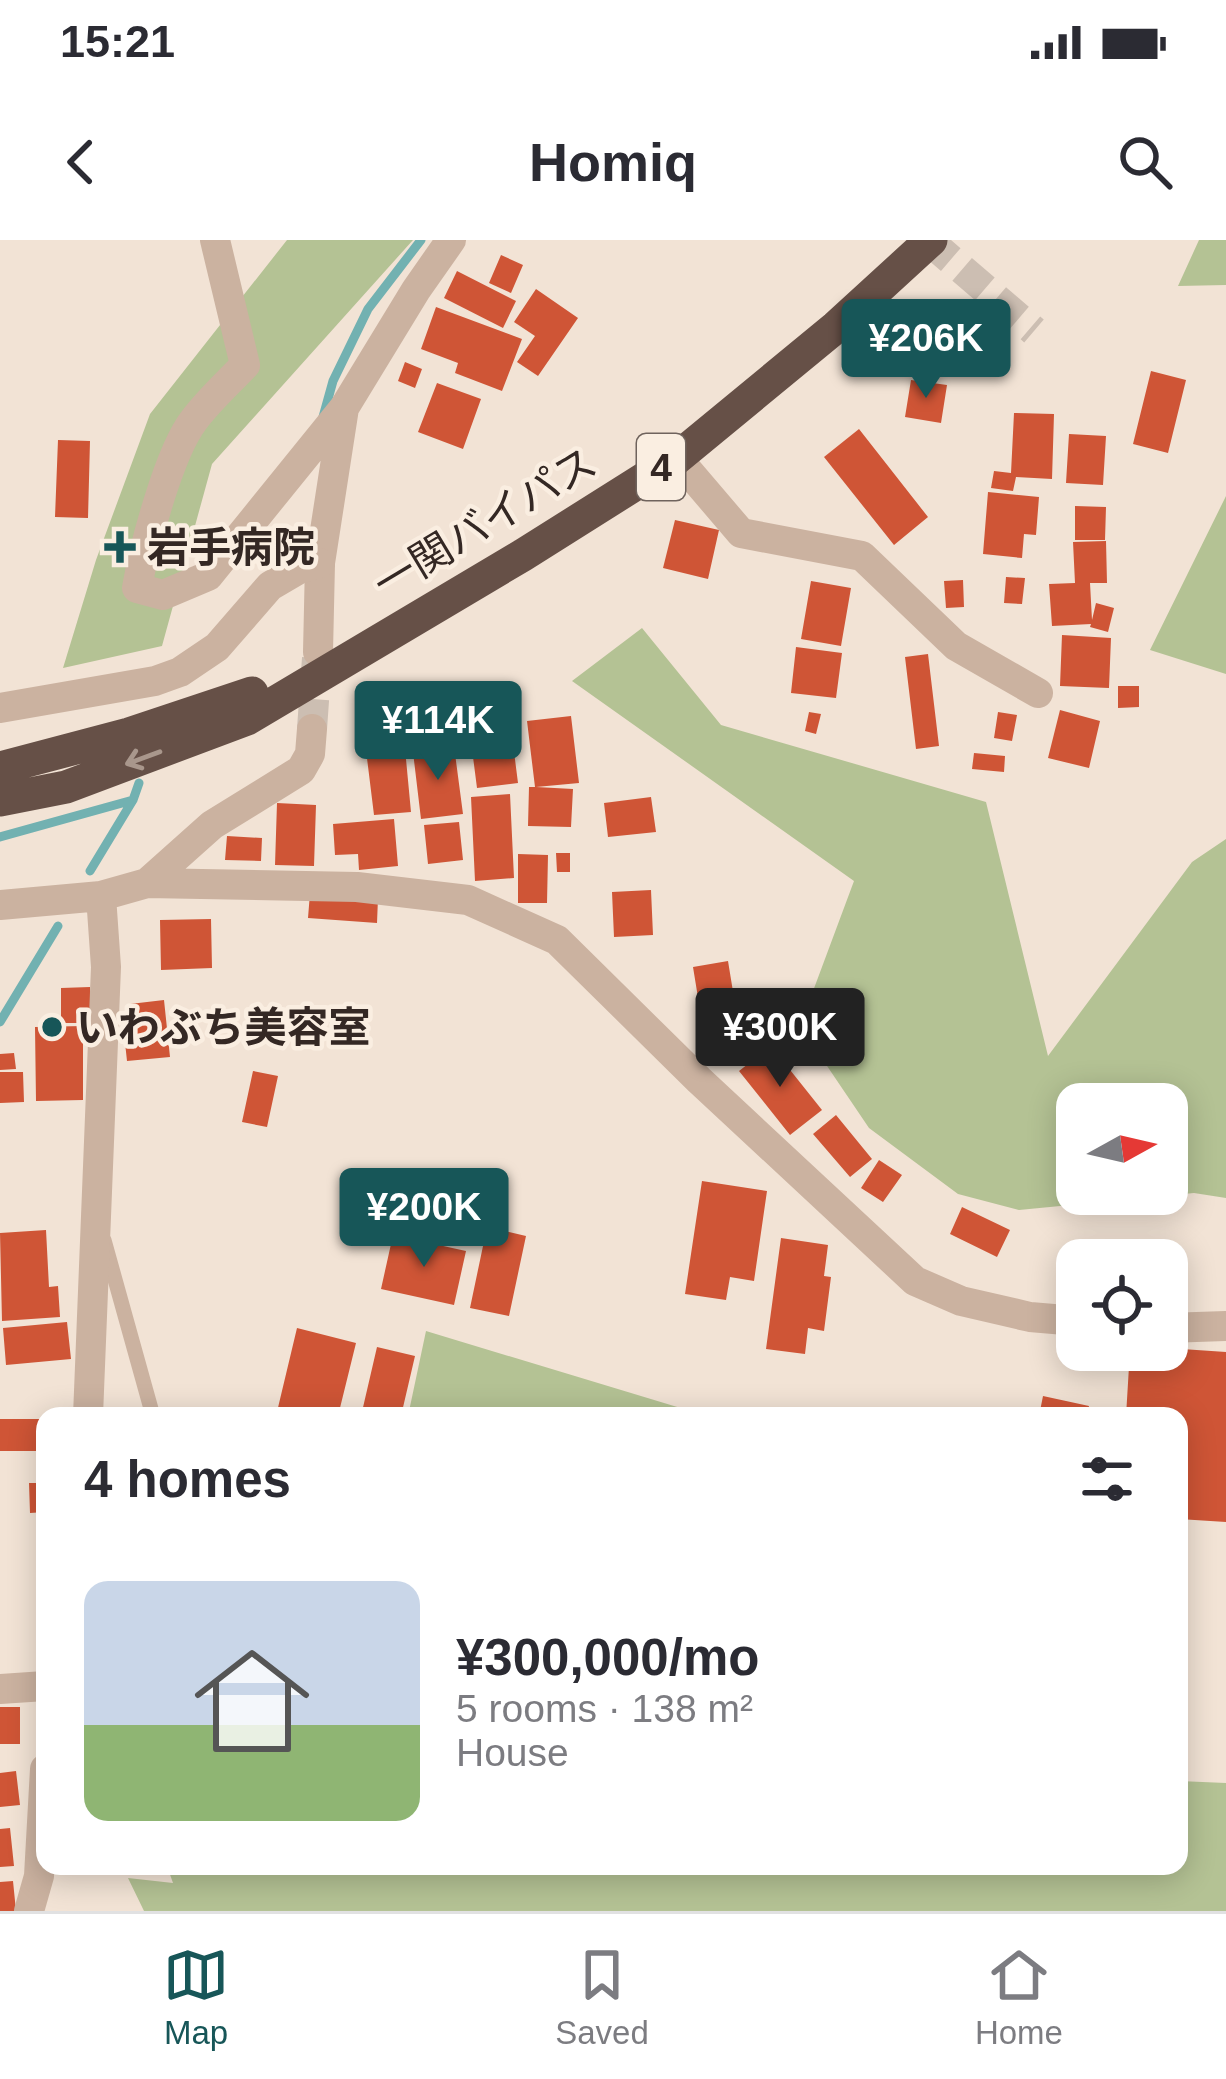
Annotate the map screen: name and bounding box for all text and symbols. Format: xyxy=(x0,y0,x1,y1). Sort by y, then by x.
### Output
text: 15:21 xyxy=(60,16,175,67)
icon: back xyxy=(48,129,114,195)
icon: search xyxy=(1112,129,1178,195)
text: Homiq xyxy=(529,132,697,192)
pin: ¥206K xyxy=(842,299,1010,401)
text: ¥206K xyxy=(869,316,983,359)
road number: 4 xyxy=(637,434,685,500)
street label: 一関バイパス xyxy=(365,438,605,608)
place label: 岩手病院 xyxy=(147,524,315,571)
marker: 岩手病院 xyxy=(104,531,136,563)
pin: ¥114K xyxy=(354,681,522,783)
text: ¥114K xyxy=(382,698,494,741)
one-way arrow xyxy=(125,749,162,770)
pin: ¥300K xyxy=(696,988,864,1090)
place label: いわぶち美容室 xyxy=(76,1004,370,1051)
text: ¥300K xyxy=(723,1005,837,1048)
marker: いわぶち美容室 xyxy=(39,1014,65,1040)
north arrow xyxy=(1056,1083,1188,1215)
map controls xyxy=(1056,1083,1188,1371)
pin: ¥200K xyxy=(340,1168,508,1270)
text: ¥200K xyxy=(367,1185,481,1228)
button: locate xyxy=(1056,1239,1188,1371)
icon: filters xyxy=(1074,1446,1140,1512)
text: 4 homes xyxy=(84,1451,291,1508)
icon: home xyxy=(180,1629,324,1773)
text: ¥300,000/mo xyxy=(456,1629,759,1686)
text: 5 rooms · 138 m² xyxy=(456,1687,753,1730)
text: House xyxy=(456,1731,569,1774)
tab: Map xyxy=(163,1942,229,2052)
tab: Saved xyxy=(555,1942,649,2052)
tab: Home xyxy=(975,1942,1063,2052)

